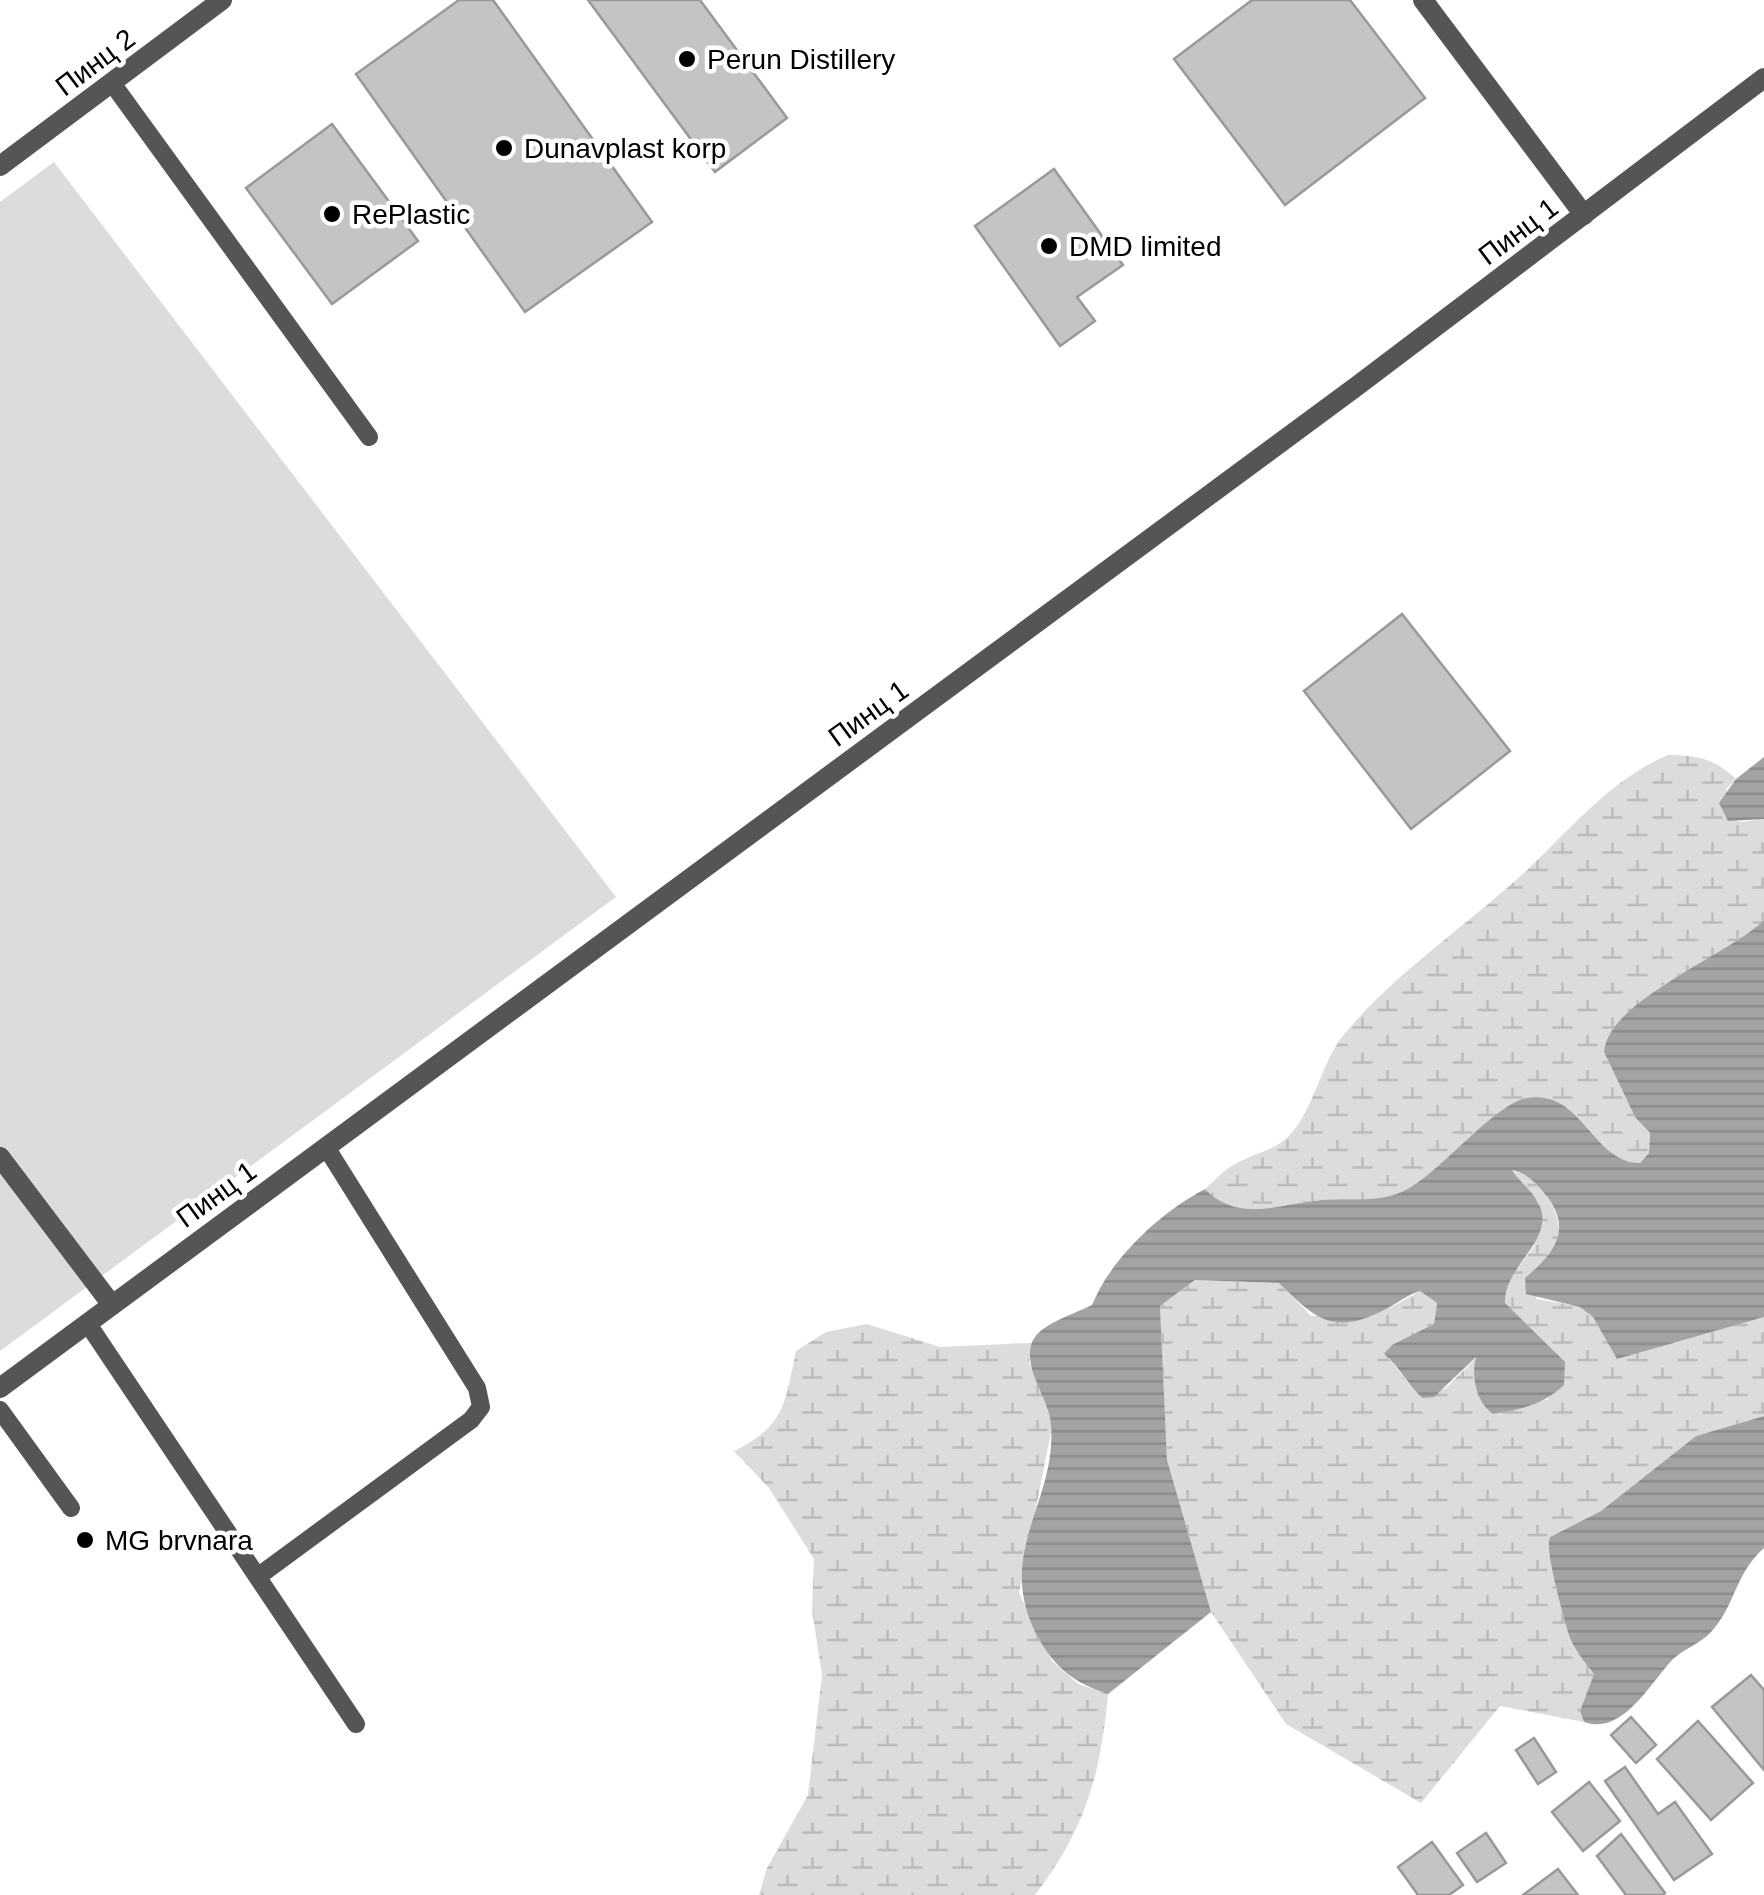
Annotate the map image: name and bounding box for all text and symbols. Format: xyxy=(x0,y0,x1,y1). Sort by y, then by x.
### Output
street label: Пинц 2 xyxy=(50,23,141,102)
place label: Perun Distillery xyxy=(707,44,895,75)
marker: Perun Distillery xyxy=(676,48,698,70)
place label: Dunavplast korp xyxy=(524,133,726,164)
marker: Dunavplast korp xyxy=(493,137,515,159)
street label: Пинц 1 xyxy=(1473,192,1564,271)
place label: RePlastic xyxy=(352,199,470,230)
marker: RePlastic xyxy=(321,203,343,225)
place label: DMD limited xyxy=(1069,231,1221,262)
marker: DMD limited xyxy=(1038,235,1060,257)
street label: Пинц 1 xyxy=(823,674,914,753)
street label: Пинц 1 xyxy=(171,1155,262,1234)
place label: MG brvnara xyxy=(105,1525,253,1556)
marker: MG brvnara xyxy=(74,1529,96,1551)

